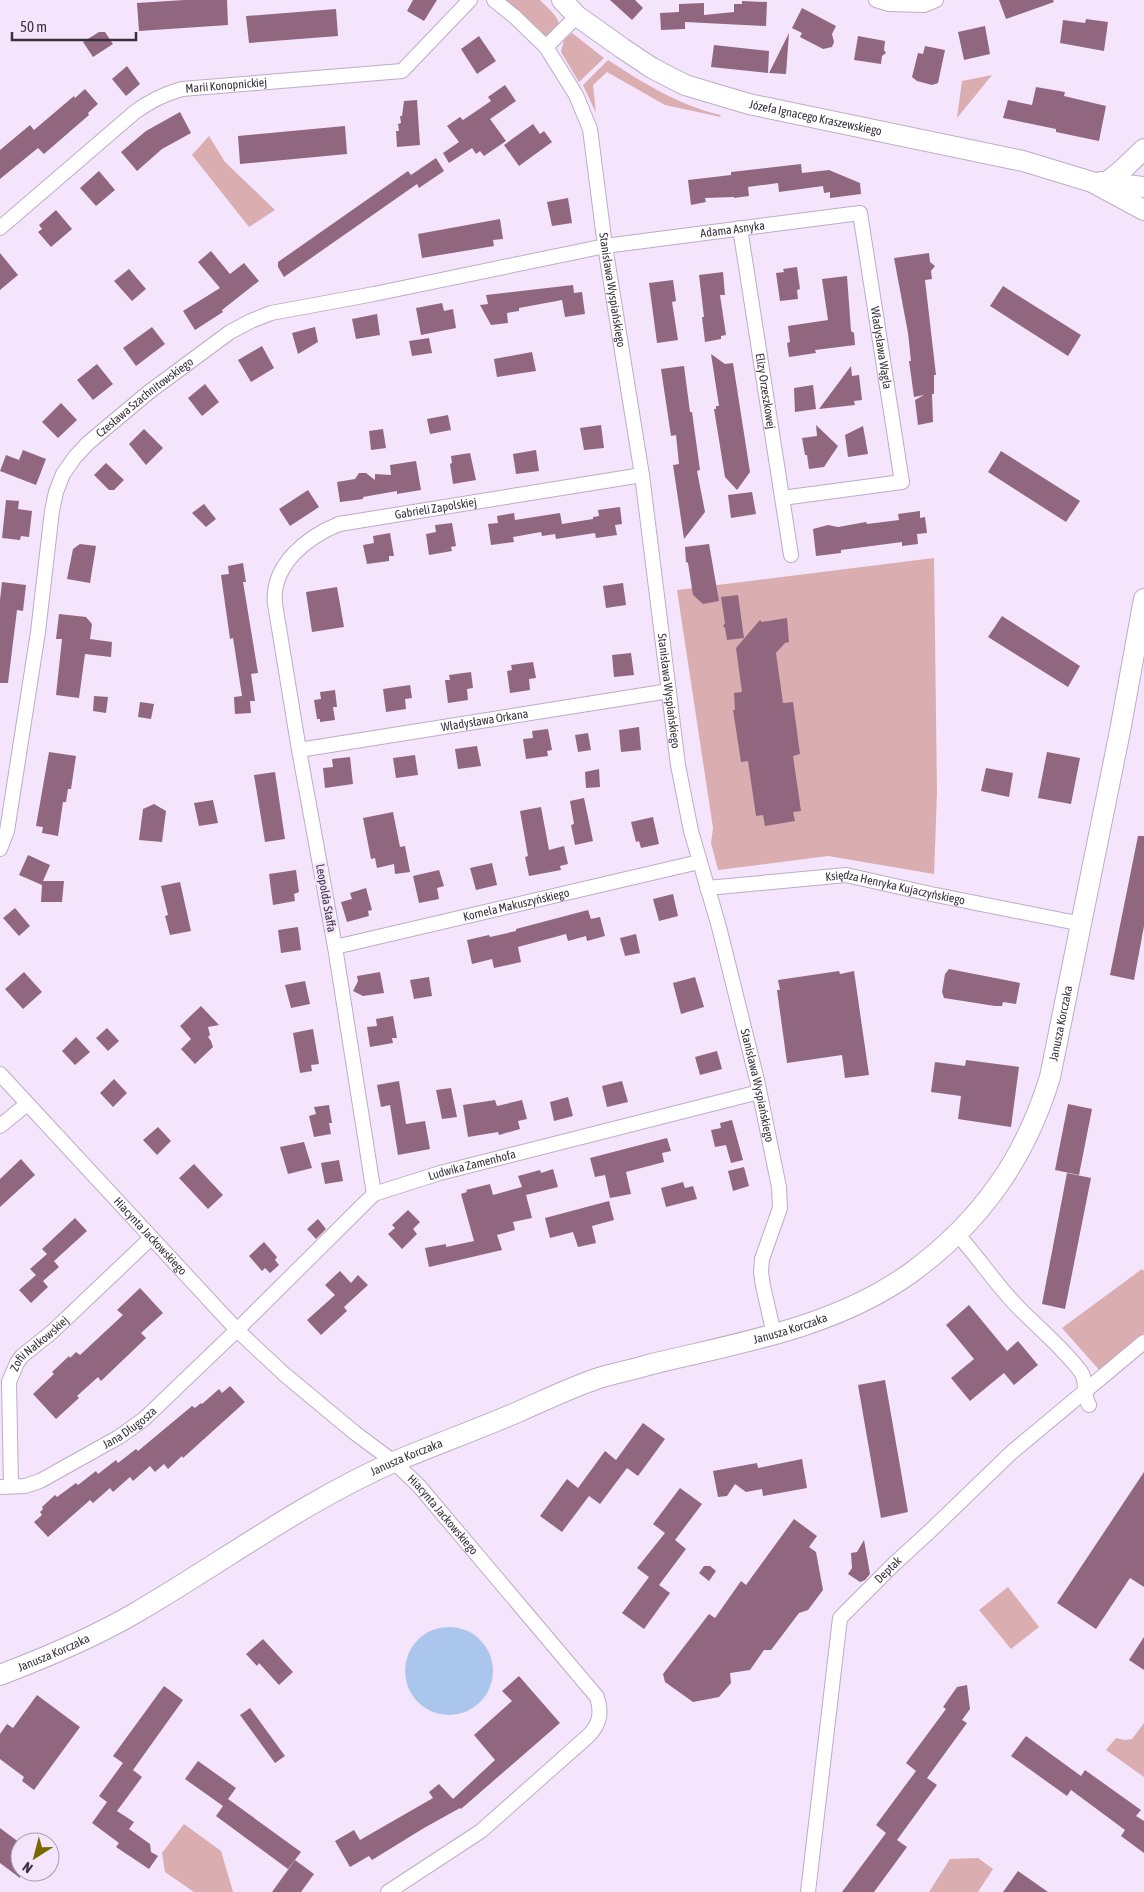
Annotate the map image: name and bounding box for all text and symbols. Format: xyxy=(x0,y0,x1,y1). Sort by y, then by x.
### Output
scale bar xyxy=(12,10,136,42)
text: 50 m xyxy=(20,18,47,35)
street label: Marii Konopnickiej xyxy=(185,75,268,96)
street label: Józefa Ignacego Kraszewskiego xyxy=(748,97,883,139)
street label: Adama Asnyka xyxy=(699,218,766,241)
street label: Stanisława Wyspiańskiego xyxy=(596,232,628,349)
street label: Władysława Wągla xyxy=(868,306,894,390)
street label: Elizy Orzeszkowej xyxy=(753,352,778,430)
street label: Czesława Szachnitowskiego xyxy=(93,354,196,440)
street label: Gabrieli Zapolskiej xyxy=(394,495,478,522)
street label: Stanisława Wyspiańskiego xyxy=(655,633,683,750)
street label: Władysława Orkana xyxy=(440,707,529,734)
street label: Leopolda Staffa xyxy=(313,863,339,933)
street label: Księdza Henryka Kujaczyńskiego xyxy=(825,868,967,908)
street label: Kornela Makuszyńskiego xyxy=(462,885,571,924)
street label: Janusza Korczaka xyxy=(1046,984,1075,1062)
street label: Stanisława Wyspiańskiego xyxy=(738,1027,777,1144)
street label: Ludwika Zamenhofa xyxy=(426,1147,517,1183)
street label: Hiacynta Jackowskiego xyxy=(111,1194,190,1278)
street label: Janusza Korczaka xyxy=(752,1310,829,1347)
street label: Zofii Nałkowskiej xyxy=(7,1313,71,1373)
street label: Jana Długosza xyxy=(100,1404,159,1452)
street label: Janusza Korczaka xyxy=(368,1436,445,1479)
street label: Hiacynta Jackowskiego xyxy=(405,1472,481,1558)
street label: Deptak xyxy=(872,1553,905,1586)
street label: Janusza Korczaka xyxy=(16,1631,92,1674)
north arrow xyxy=(10,1832,60,1882)
text: N xyxy=(19,1859,35,1876)

